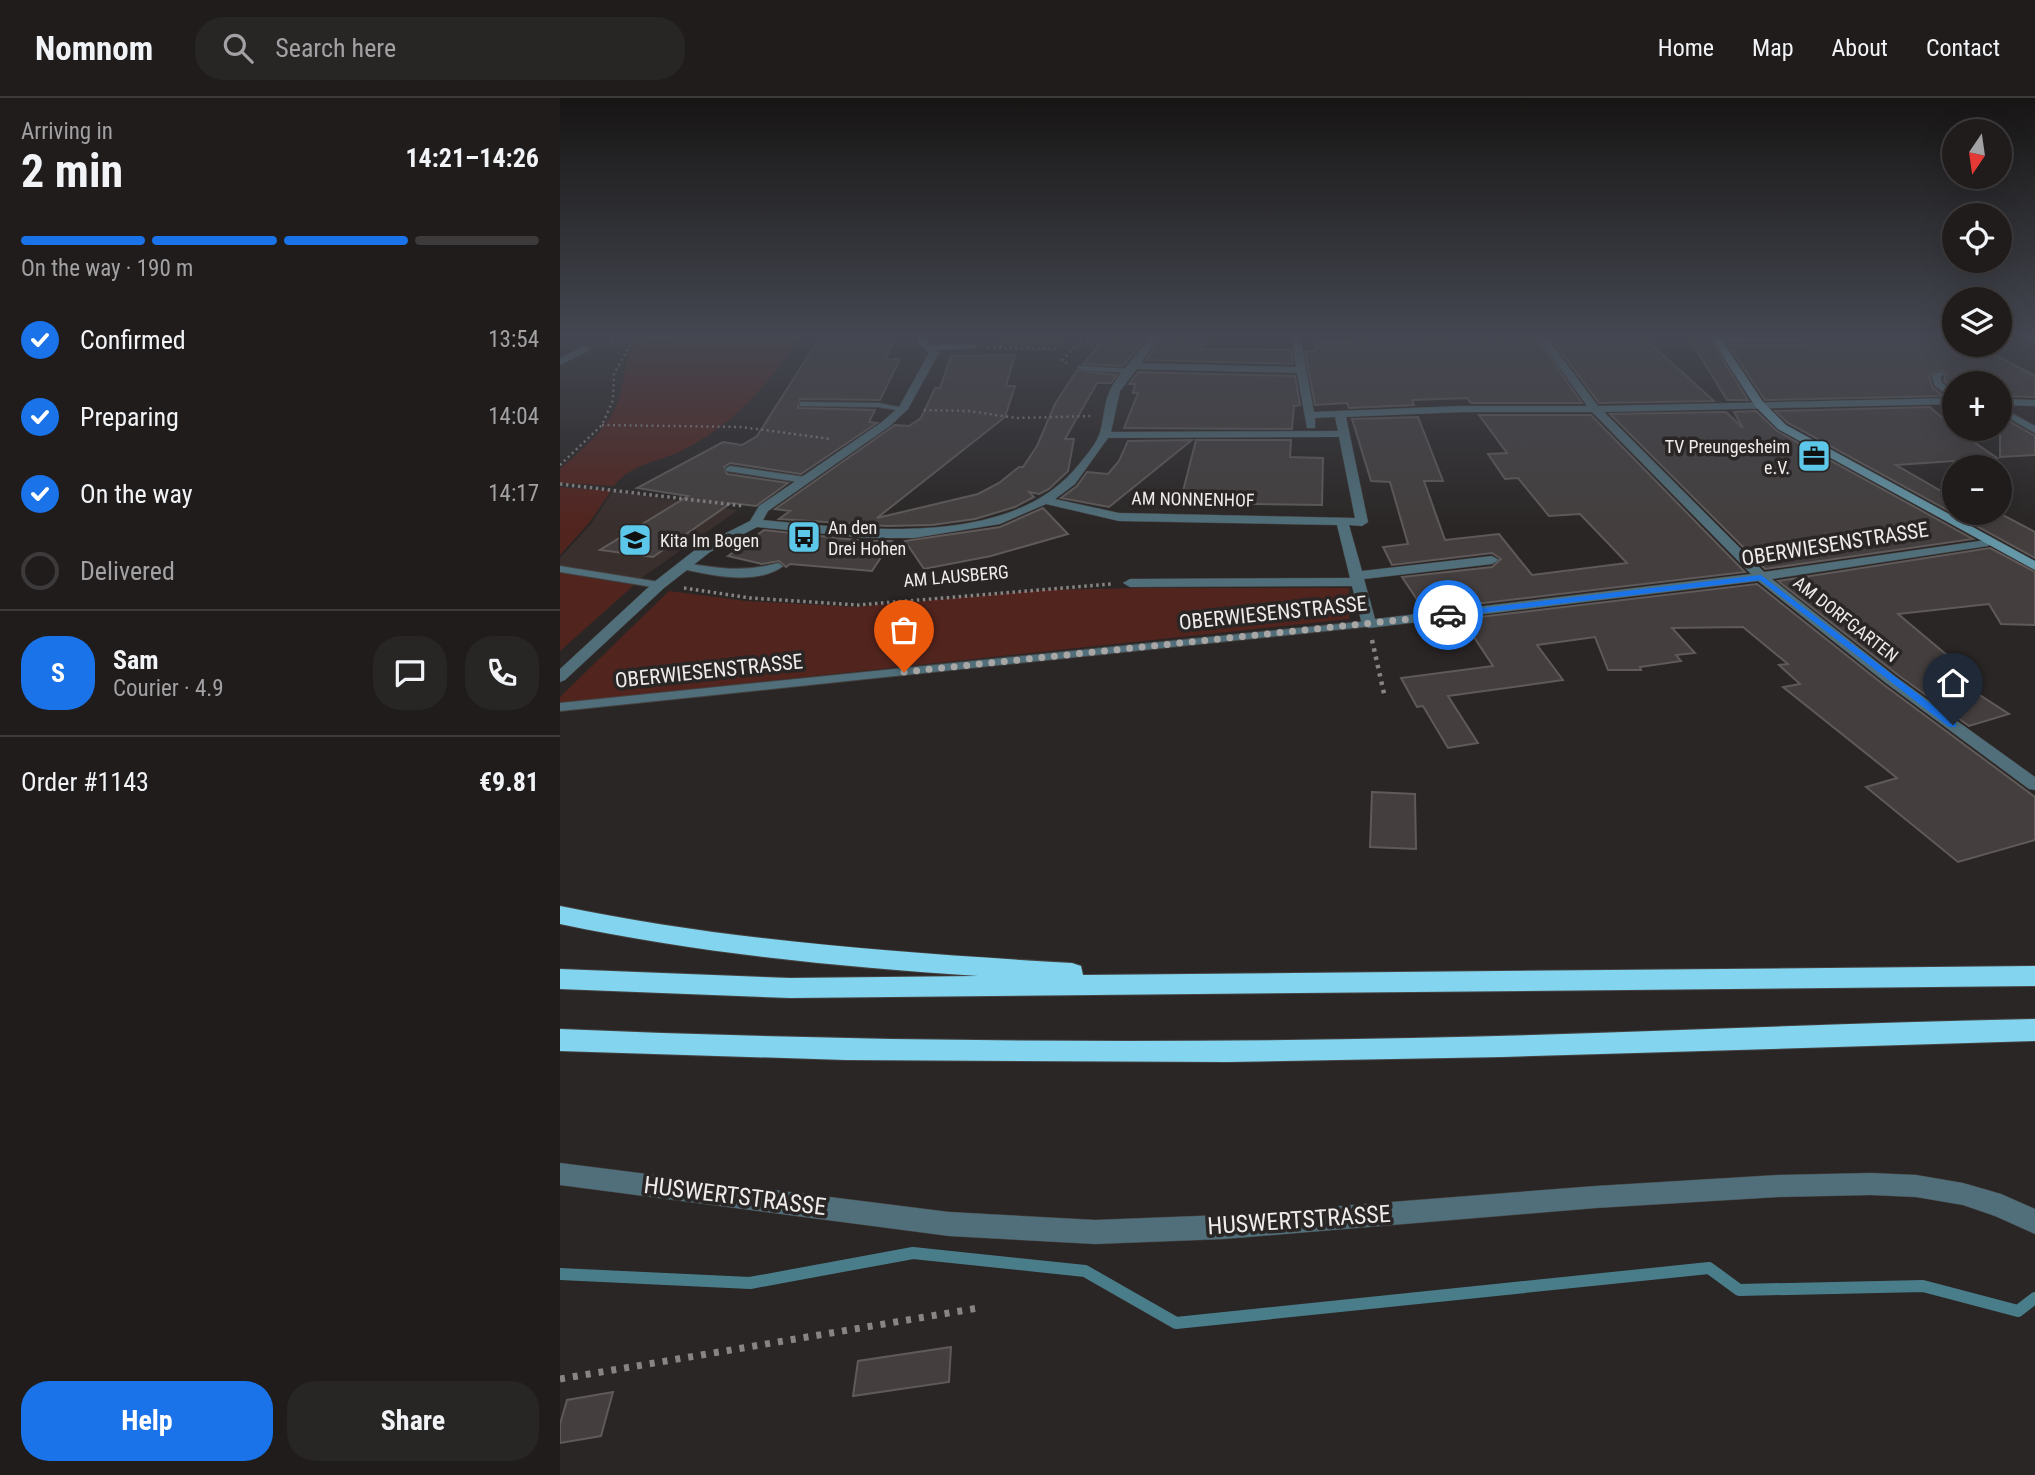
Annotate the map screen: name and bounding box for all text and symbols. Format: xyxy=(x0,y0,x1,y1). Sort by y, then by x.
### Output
search box xyxy=(195,17,685,80)
text: Nomnom xyxy=(35,29,153,68)
icon: search xyxy=(219,29,257,67)
text: Search here xyxy=(275,33,396,63)
text: Home xyxy=(1658,34,1714,62)
text: Map xyxy=(1752,34,1794,62)
text: About xyxy=(1832,34,1888,62)
text: Contact xyxy=(1926,34,2000,62)
text: Arriving in xyxy=(21,118,113,145)
north arrow xyxy=(1942,119,2012,189)
map controls xyxy=(1942,119,2012,525)
text: 14:21–14:26 xyxy=(405,143,539,173)
text: 2 min xyxy=(21,144,123,198)
button: locate xyxy=(1942,203,2012,273)
text: On the way · 190 m xyxy=(21,255,193,282)
button: layers xyxy=(1942,287,2012,357)
icon: check xyxy=(21,321,59,359)
text: Confirmed xyxy=(80,325,186,355)
text: 13:54 xyxy=(488,326,539,353)
button: + xyxy=(1942,371,2012,441)
icon: check xyxy=(21,398,59,436)
text: Preparing xyxy=(80,402,179,432)
text: 14:04 xyxy=(488,403,539,430)
place label: TV Preungesheim e.V. xyxy=(1665,436,1790,478)
office icon: TV Preungesheim e.V. xyxy=(1795,437,1833,475)
button: − xyxy=(1942,455,2012,525)
icon: check xyxy=(21,475,59,513)
text: On the way xyxy=(80,479,193,509)
text: 14:17 xyxy=(488,480,539,507)
street label: AM NONNENHOF xyxy=(1131,487,1255,511)
place label: An den Drei Hohen xyxy=(828,517,906,559)
street label: OBERWIESENSTRASSE xyxy=(1740,517,1930,571)
bus stop icon: An den Drei Hohen xyxy=(785,518,823,556)
school or university icon: Kita Im Bogen xyxy=(616,521,654,559)
place label: Kita Im Bogen xyxy=(660,530,759,551)
text: Delivered xyxy=(80,556,175,586)
street label: AM LAUSBERG xyxy=(903,561,1009,591)
street label: AM DORFGARTEN xyxy=(1790,572,1902,666)
courier xyxy=(1413,580,1483,650)
street label: OBERWIESENSTRASSE xyxy=(1178,591,1368,635)
icon: car xyxy=(1429,596,1467,634)
pin xyxy=(874,600,934,672)
icon: bag xyxy=(885,611,923,649)
button: chat xyxy=(373,636,447,710)
button: phone xyxy=(465,636,539,710)
text: Sam xyxy=(113,645,159,675)
street label: OBERWIESENSTRASSE xyxy=(614,649,804,693)
pin xyxy=(1923,653,1983,725)
text: S xyxy=(51,658,65,688)
icon: home xyxy=(1934,664,1972,702)
text: Courier · 4.9 xyxy=(113,675,224,702)
text: Order #1143 xyxy=(21,767,149,797)
text: €9.81 xyxy=(479,767,539,797)
street label: HUSWERTSTRASSE xyxy=(642,1171,828,1221)
street label: HUSWERTSTRASSE xyxy=(1207,1200,1392,1240)
button: Help xyxy=(21,1381,273,1461)
button: Share xyxy=(287,1381,539,1461)

